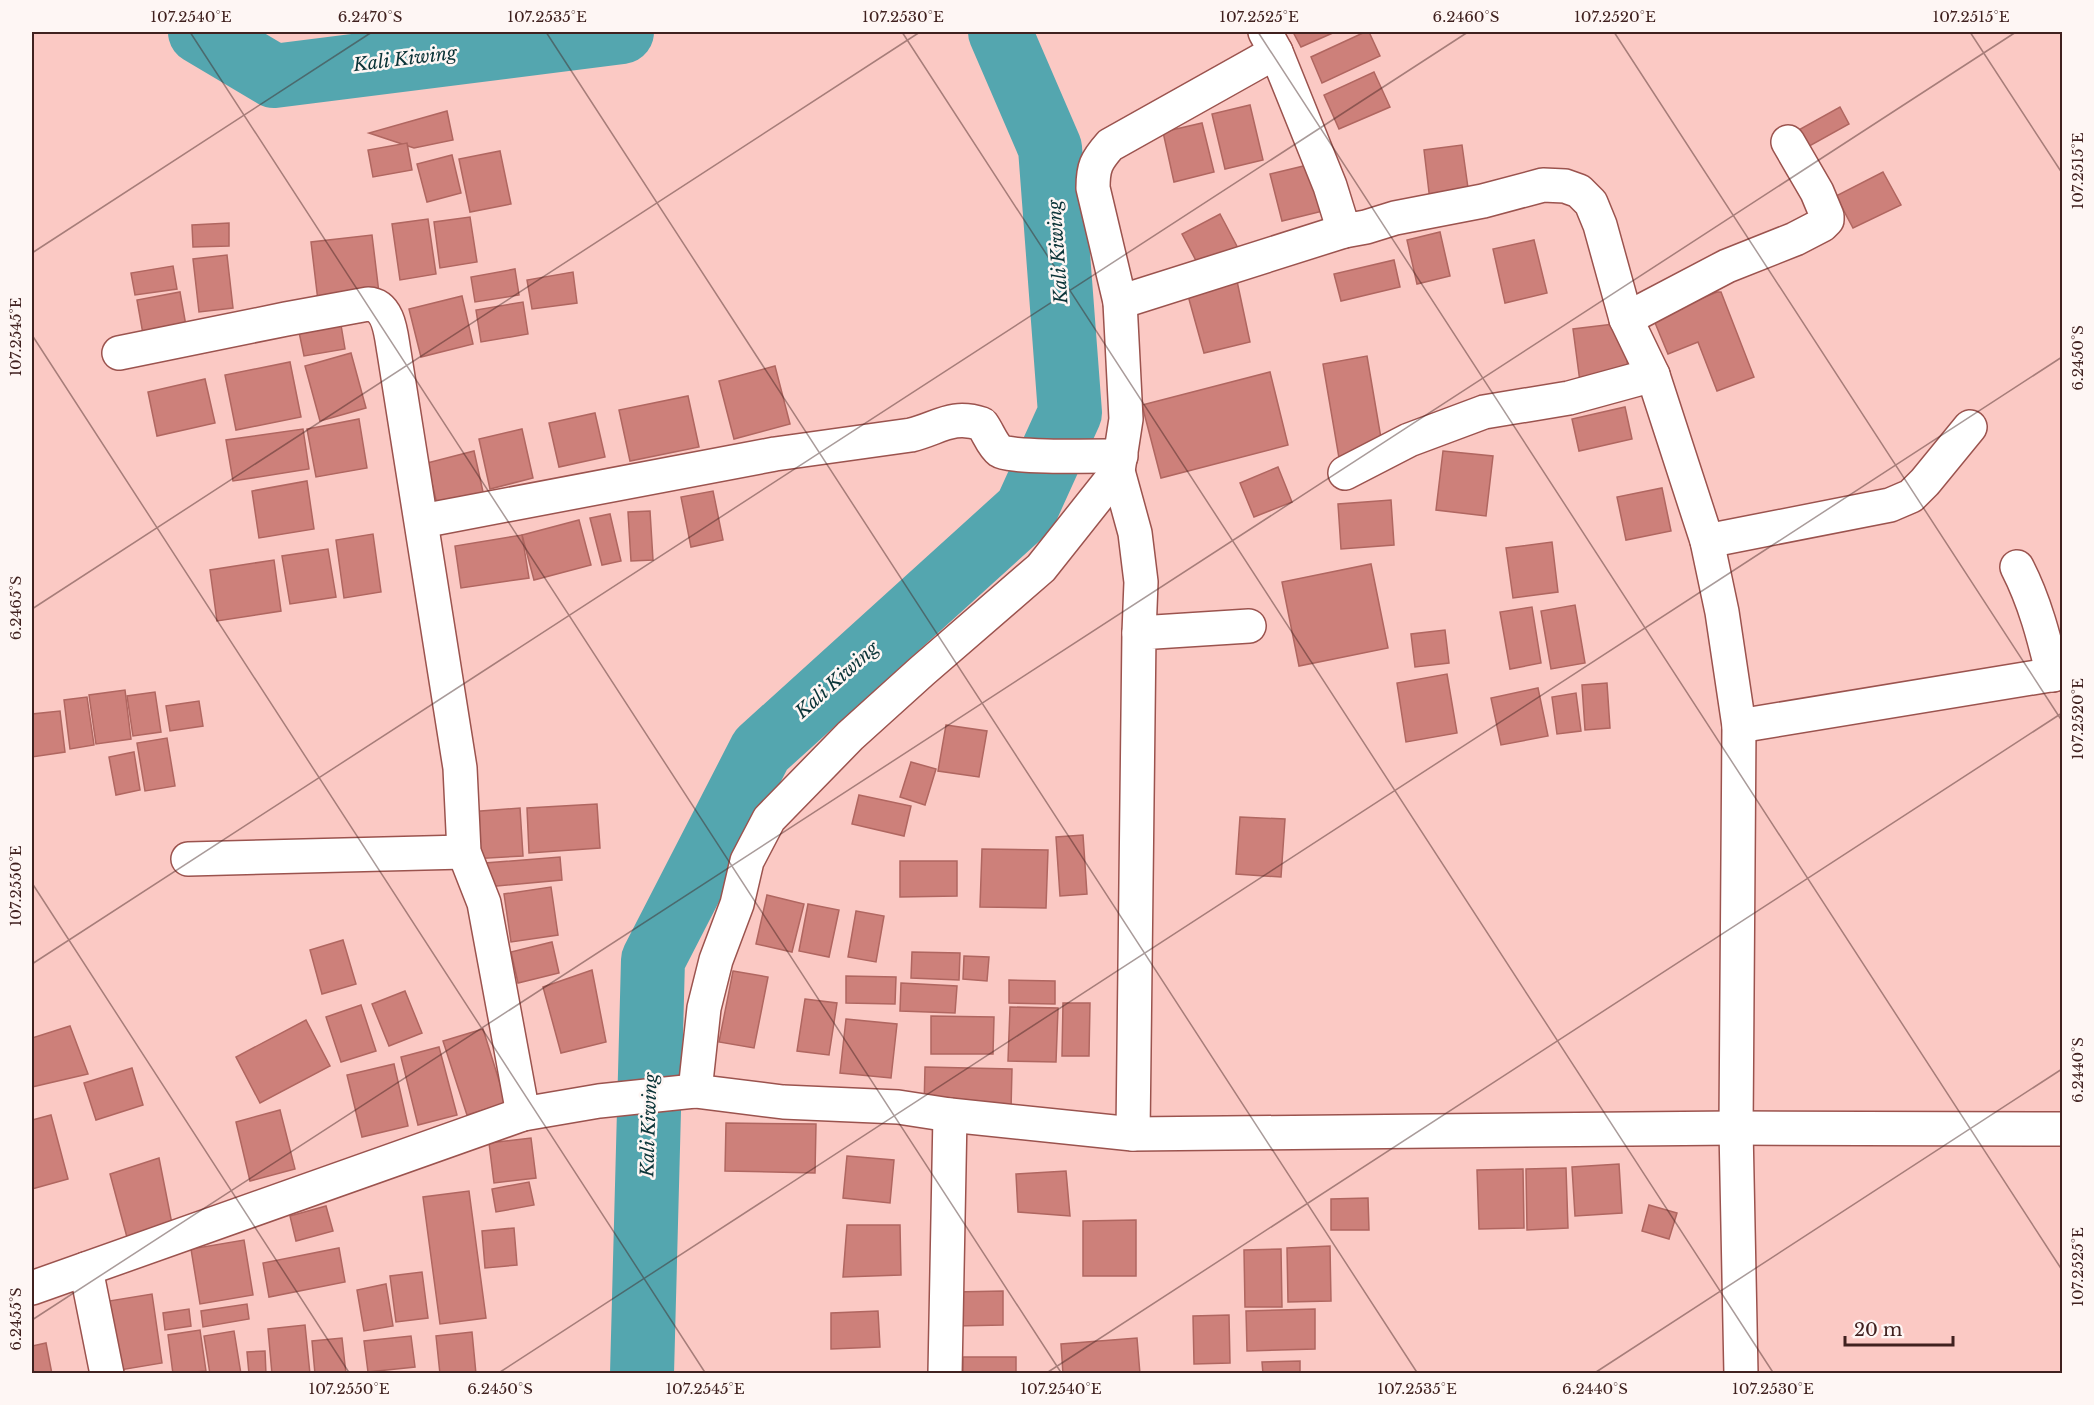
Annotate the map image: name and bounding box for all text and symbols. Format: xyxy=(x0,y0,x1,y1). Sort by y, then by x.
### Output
text: 107.2540°E xyxy=(150,7,232,26)
text: 6.2470°S xyxy=(338,7,402,26)
text: 107.2535°E xyxy=(507,7,587,26)
text: 107.2530°E xyxy=(862,7,944,26)
text: 107.2525°E xyxy=(1219,7,1299,26)
text: 6.2460°S xyxy=(1433,7,1499,26)
text: 107.2520°E xyxy=(1574,7,1656,26)
text: 107.2515°E xyxy=(1932,7,2010,26)
water label: Kali Kiwing xyxy=(351,42,459,76)
text: 107.2515°E xyxy=(2068,132,2087,210)
water label: Kali Kiwing xyxy=(1043,198,1073,306)
text: 107.2545°E xyxy=(6,297,25,377)
text: 6.2450°S xyxy=(2068,325,2087,391)
text: 6.2465°S xyxy=(6,576,25,640)
water label: Kali Kiwing xyxy=(790,636,884,724)
text: 107.2520°E xyxy=(2068,678,2087,760)
text: 107.2550°E xyxy=(6,845,25,927)
text: 6.2440°S xyxy=(2068,1037,2087,1103)
water label: Kali Kiwing xyxy=(636,1072,662,1178)
text: 107.2525°E xyxy=(2068,1227,2087,1307)
text: 6.2455°S xyxy=(6,1287,25,1351)
scale bar xyxy=(1845,1309,1953,1347)
text: 20 m xyxy=(1854,1319,1902,1341)
text: 107.2550°E xyxy=(308,1379,390,1398)
text: 6.2450°S xyxy=(467,1379,533,1398)
text: 107.2545°E xyxy=(665,1379,745,1398)
text: 107.2540°E xyxy=(1020,1379,1102,1398)
text: 107.2535°E xyxy=(1377,1379,1457,1398)
text: 6.2440°S xyxy=(1562,1379,1628,1398)
text: 107.2530°E xyxy=(1732,1379,1814,1398)

